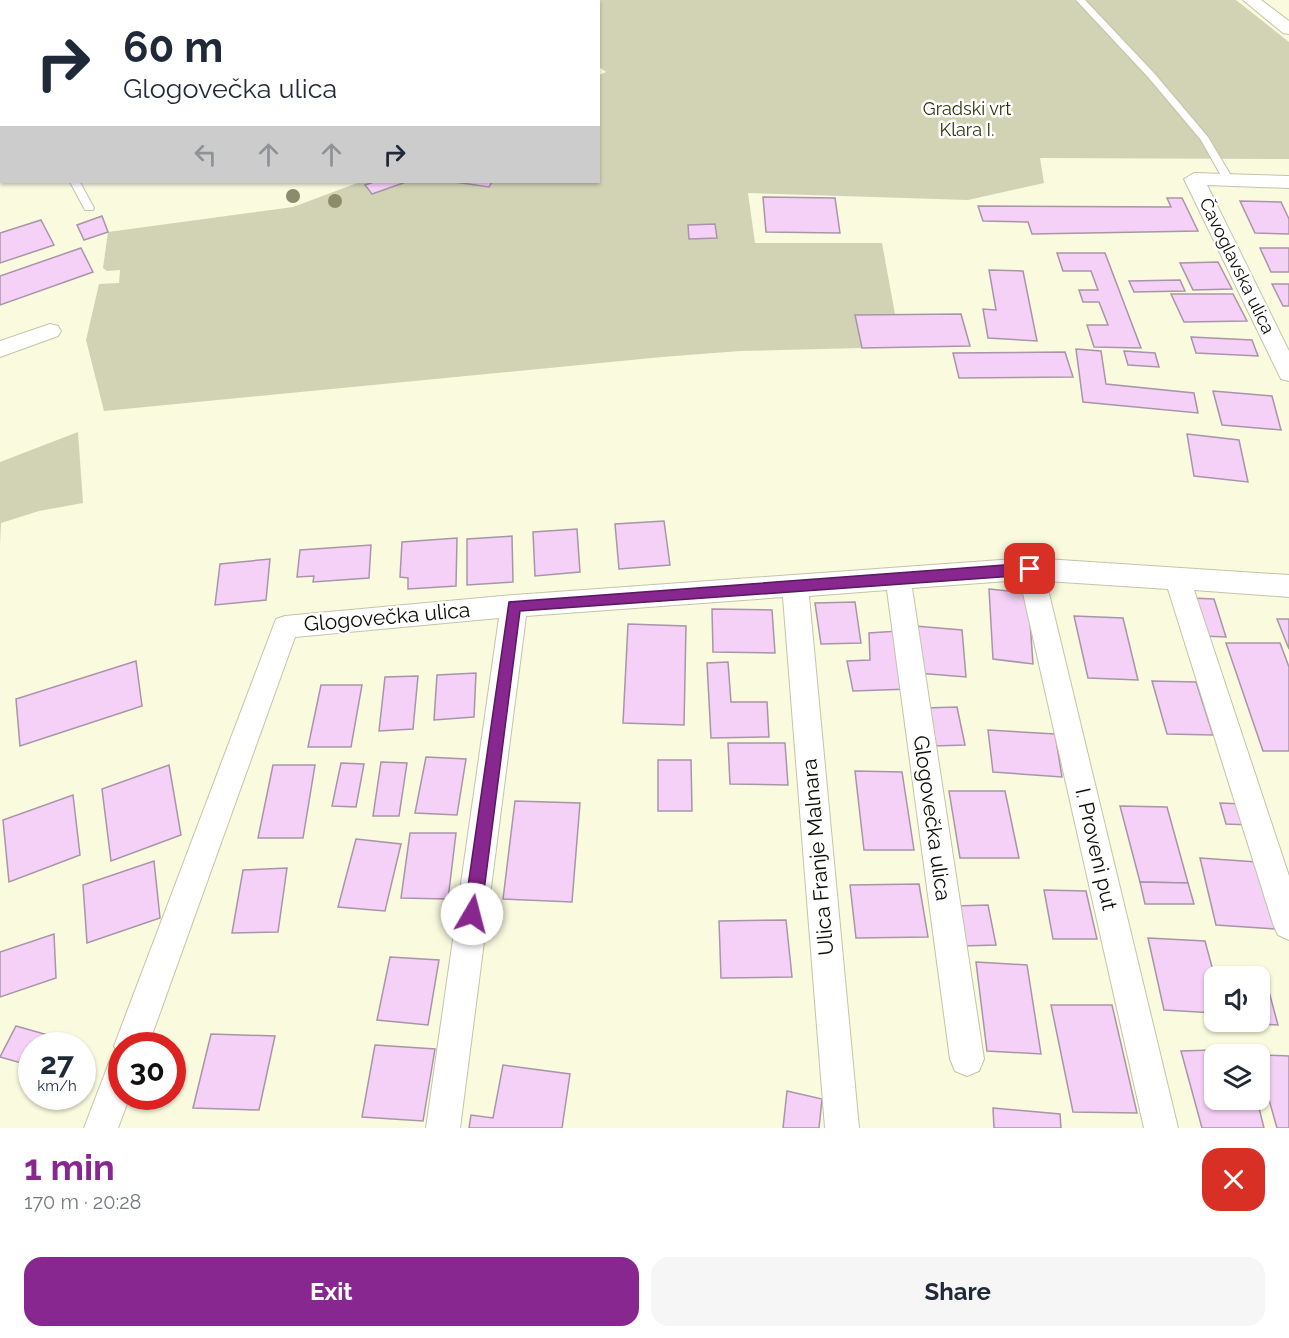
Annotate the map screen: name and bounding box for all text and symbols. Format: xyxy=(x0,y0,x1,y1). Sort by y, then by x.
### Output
text: 60 m xyxy=(123,23,223,72)
icon: right xyxy=(24,24,102,102)
text: Glogovečka ulica xyxy=(123,73,337,104)
park label: Gradski vrt Klara I. xyxy=(923,98,1011,140)
icon: left xyxy=(189,138,222,171)
icon: ahead xyxy=(252,138,285,171)
icon: ahead xyxy=(315,138,348,171)
icon: right xyxy=(378,138,411,171)
street label: Čavoglavska ulica xyxy=(1195,194,1280,337)
pin xyxy=(1004,543,1055,594)
icon: arrive xyxy=(1013,552,1046,585)
street label: Glogovečka ulica xyxy=(303,597,471,636)
street label: Glogovečka ulica xyxy=(909,734,956,902)
street label: Ulica Franje Malnara xyxy=(796,758,839,956)
street label: I. Proveni put xyxy=(1070,785,1123,912)
position arrow xyxy=(440,882,504,946)
map controls xyxy=(1204,966,1270,1110)
button: sound xyxy=(1204,966,1270,1032)
speed limit sign: 30 xyxy=(108,1032,186,1110)
button: layers xyxy=(1204,1044,1270,1110)
text: 27 xyxy=(40,1046,74,1081)
text: km/h xyxy=(37,1077,77,1095)
text: 1 min xyxy=(24,1146,115,1188)
button: close xyxy=(1202,1148,1265,1211)
text: 170 m · 20:28 xyxy=(24,1190,141,1214)
button: Exit xyxy=(24,1257,639,1326)
button: Share xyxy=(651,1257,1265,1326)

